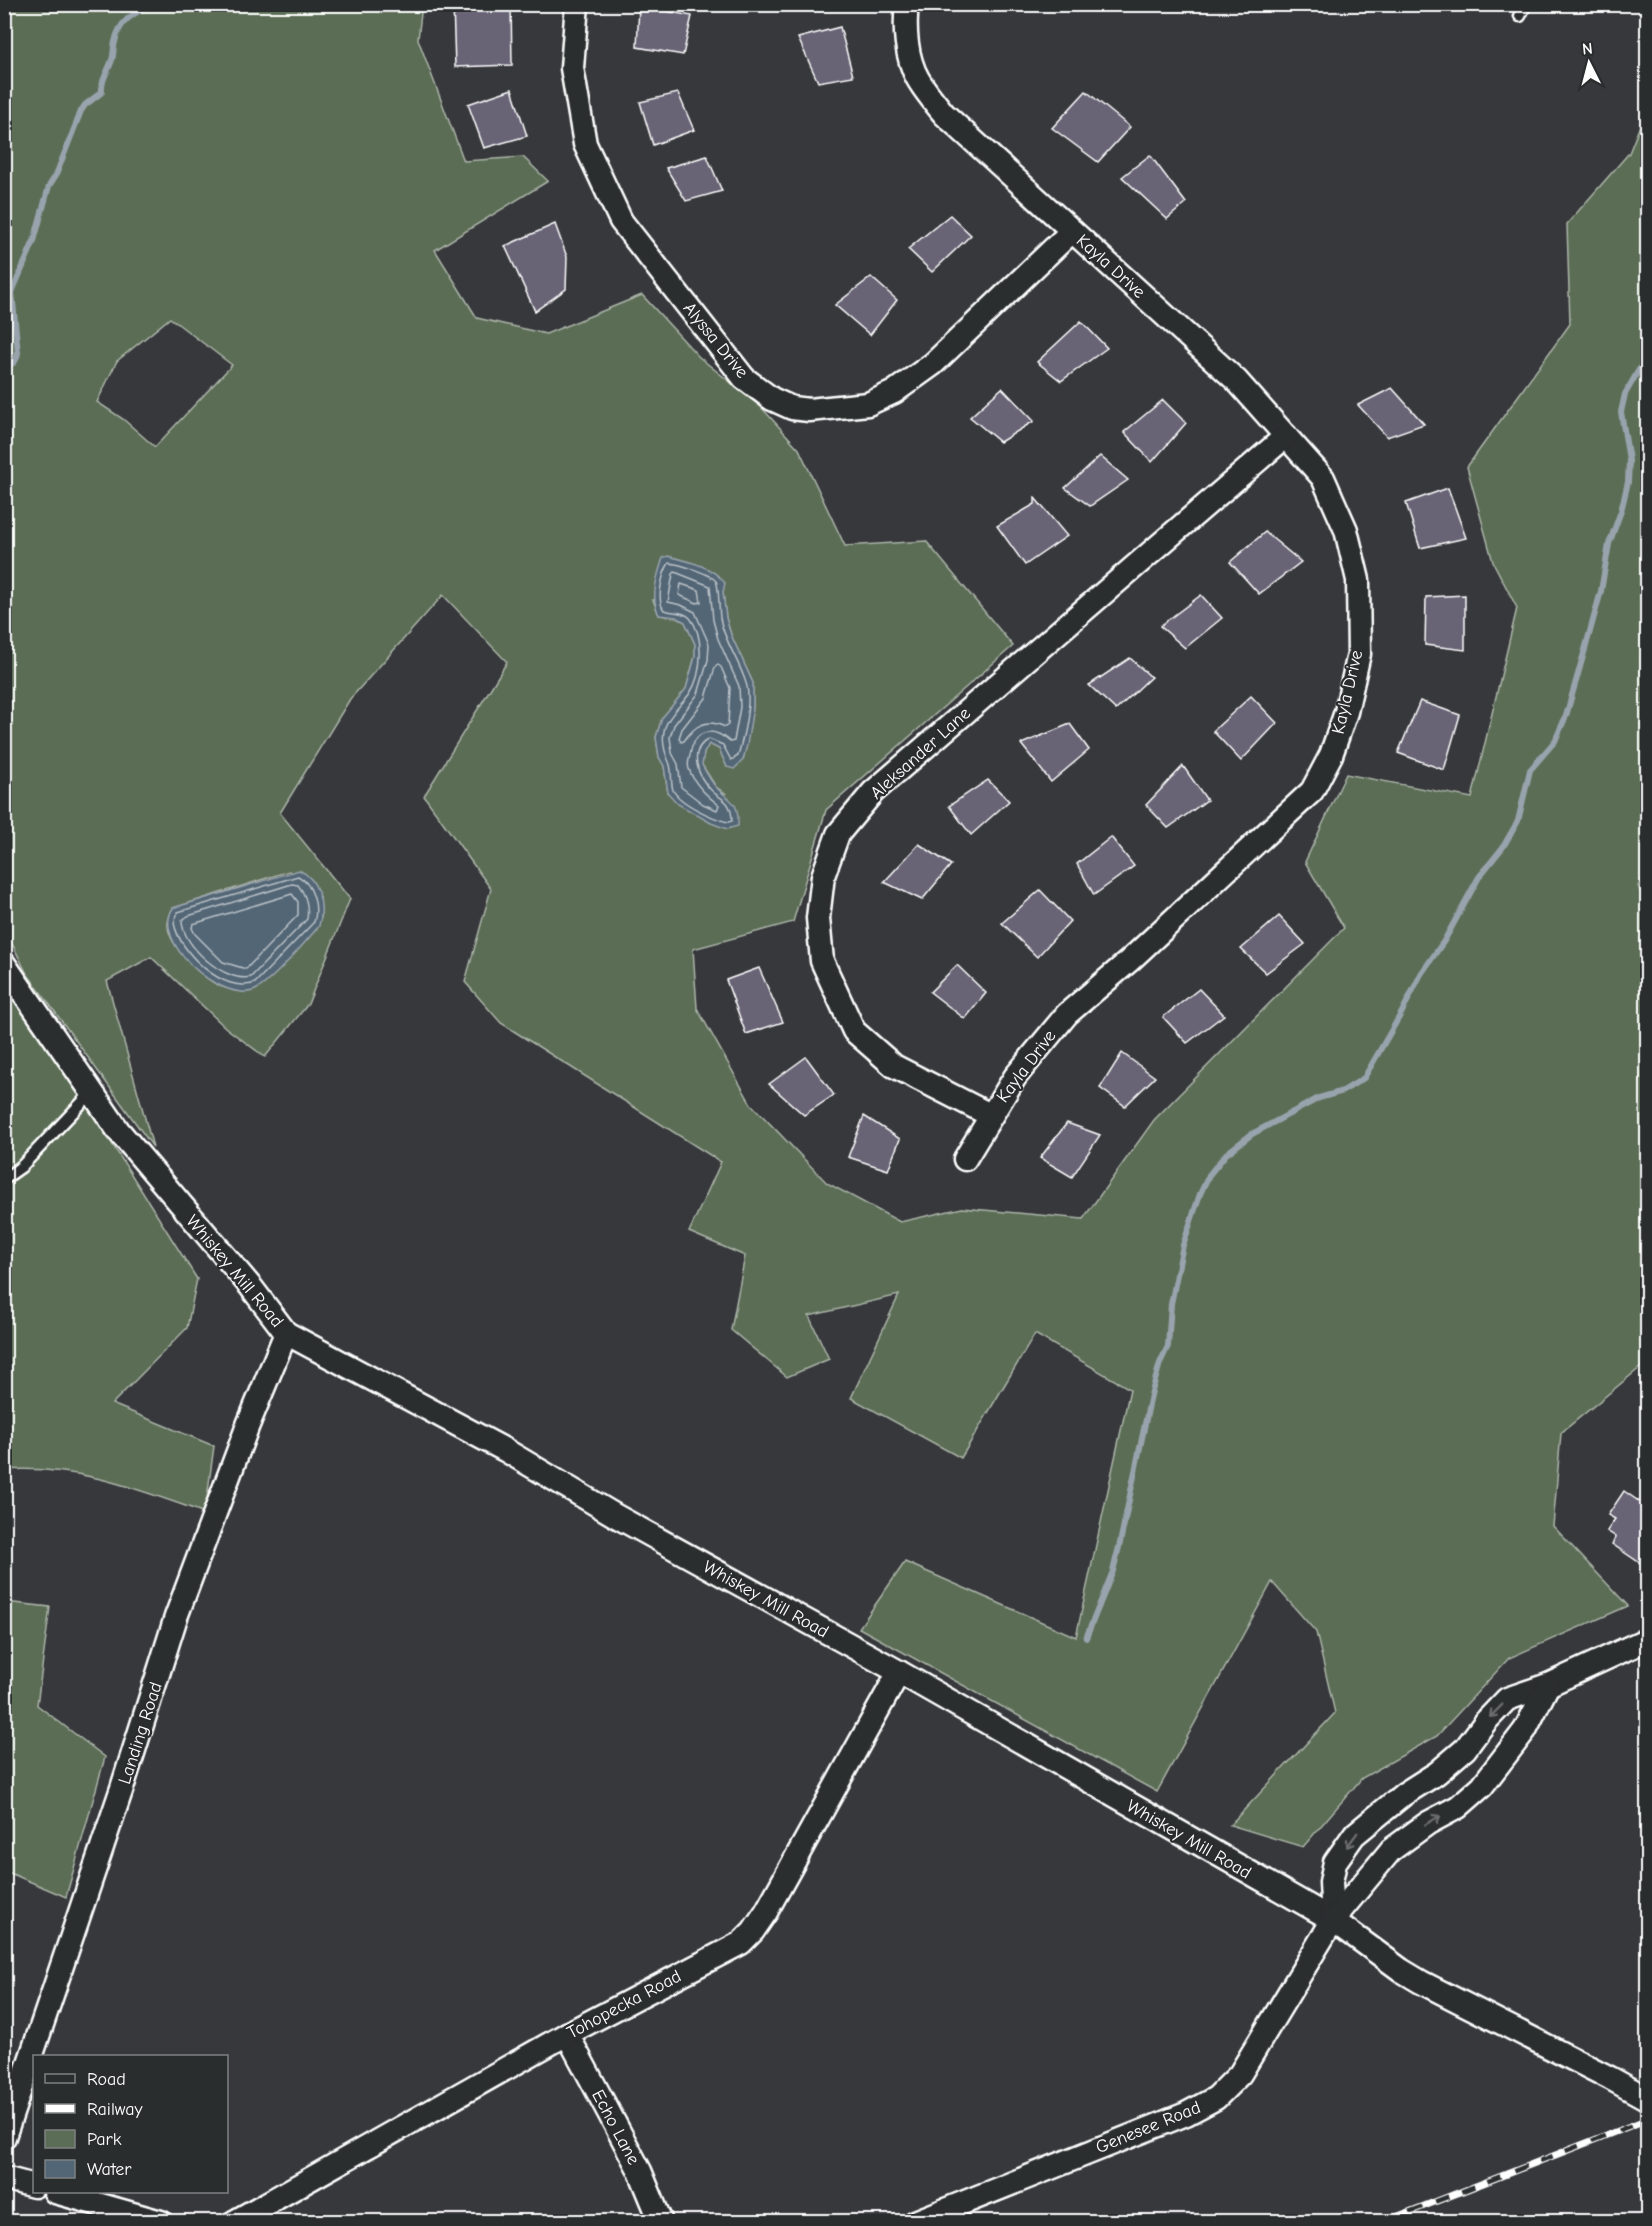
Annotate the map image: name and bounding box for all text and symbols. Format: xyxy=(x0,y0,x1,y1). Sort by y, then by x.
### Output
north arrow xyxy=(1559,33,1619,93)
text: N xyxy=(1581,40,1594,59)
street label: Kayla Drive xyxy=(1072,230,1149,303)
street label: Alyssa Drive xyxy=(679,298,753,382)
street label: Kayla Drive xyxy=(1328,648,1367,736)
street label: Aleksander Lane xyxy=(866,703,975,804)
street label: Kayla Drive xyxy=(992,1026,1060,1107)
street label: Whiskey Mill Road xyxy=(182,1211,288,1332)
street label: Whiskey Mill Road xyxy=(699,1556,832,1643)
street label: Landing Road xyxy=(114,1680,167,1787)
one-way arrow xyxy=(1489,1703,1504,1718)
street label: Whiskey Mill Road xyxy=(1123,1795,1255,1884)
one-way arrow xyxy=(1424,1814,1441,1826)
one-way arrow xyxy=(1346,1831,1358,1847)
street label: Tohopecka Road xyxy=(564,1966,685,2043)
legend xyxy=(33,2055,228,2193)
text: Road xyxy=(87,2069,126,2090)
street label: Echo Lane xyxy=(587,2086,644,2168)
street label: Genesee Road xyxy=(1093,2097,1204,2158)
text: Railway xyxy=(87,2099,144,2120)
text: Park xyxy=(87,2129,122,2150)
text: Water xyxy=(87,2159,132,2180)

